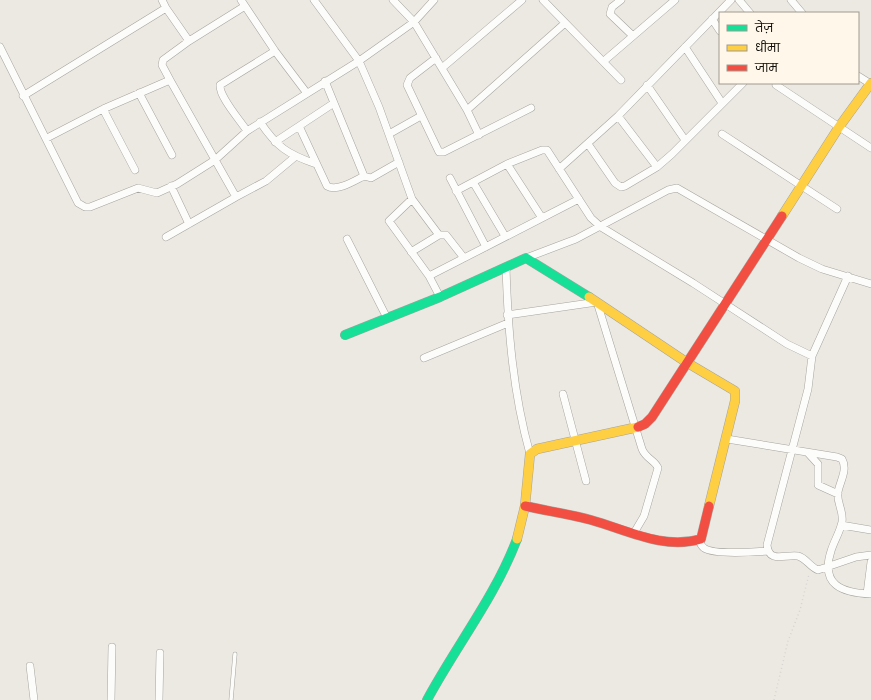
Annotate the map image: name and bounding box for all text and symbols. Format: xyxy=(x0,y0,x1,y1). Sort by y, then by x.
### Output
legend xyxy=(719,12,859,84)
text: तेज़ xyxy=(754,19,774,36)
text: धीमा xyxy=(755,39,781,56)
text: जाम xyxy=(754,59,779,76)

